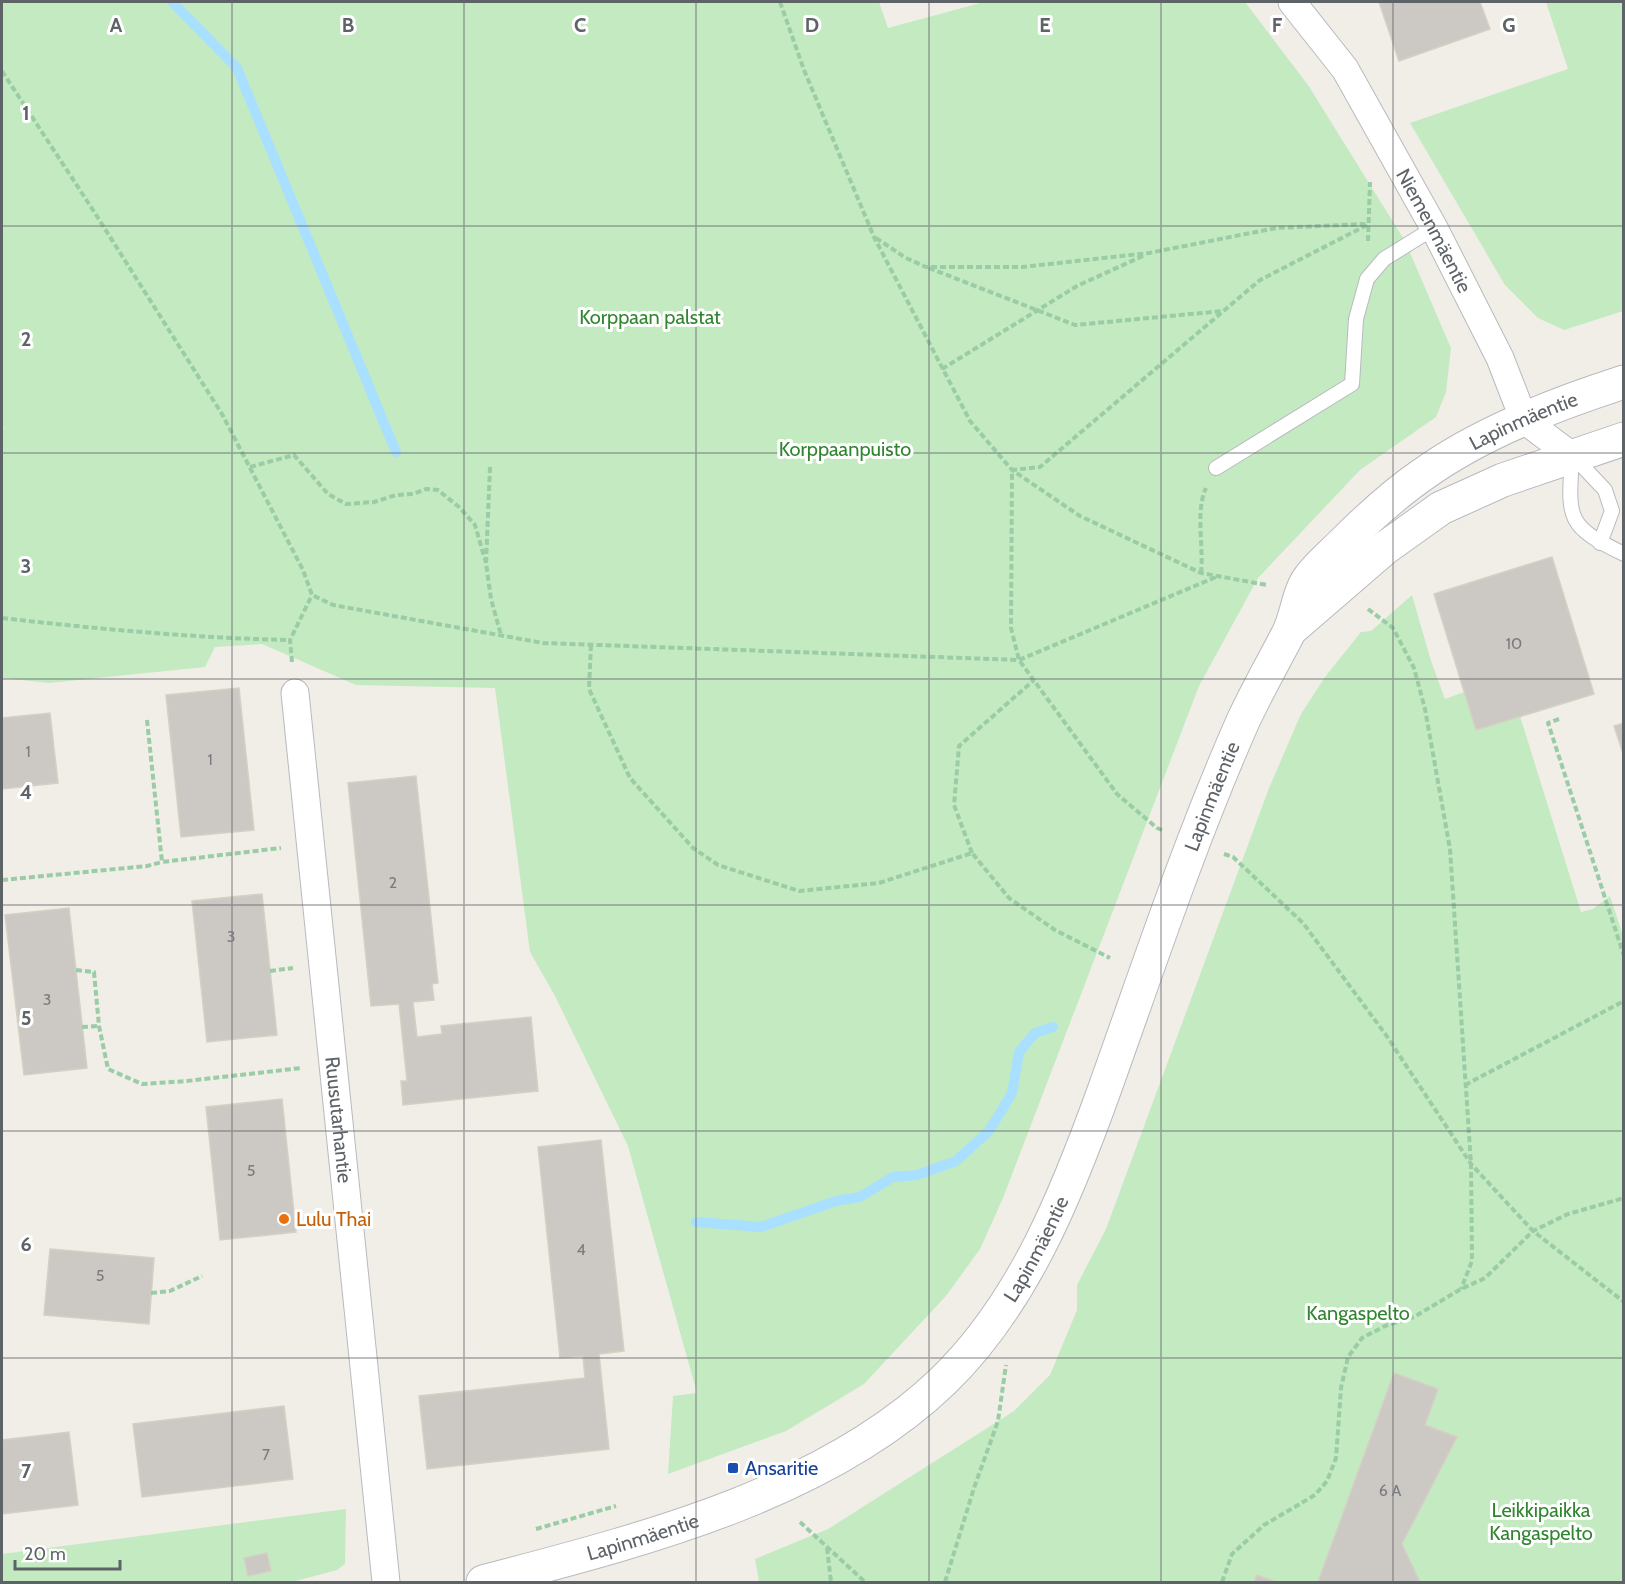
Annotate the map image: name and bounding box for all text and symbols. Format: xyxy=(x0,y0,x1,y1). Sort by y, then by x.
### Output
text: A xyxy=(110,13,123,37)
text: B xyxy=(342,13,354,37)
text: C xyxy=(574,13,586,37)
text: D xyxy=(805,13,819,37)
text: E xyxy=(1039,13,1051,37)
text: F xyxy=(1272,13,1283,37)
text: G xyxy=(1502,13,1516,37)
text: 1 xyxy=(22,101,30,125)
street label: Niemenmäentie xyxy=(1391,164,1477,297)
park label: Korppaan palstat xyxy=(579,305,721,329)
text: 2 xyxy=(21,327,31,351)
street label: Lapinmäentie xyxy=(1465,387,1581,455)
park label: Korppaanpuisto xyxy=(779,437,911,461)
text: 3 xyxy=(21,554,31,578)
house number: 10 xyxy=(1506,634,1522,653)
street label: Lapinmäentie xyxy=(1179,738,1245,854)
house number: 1 xyxy=(25,742,31,761)
house number: 1 xyxy=(207,750,213,769)
text: 4 xyxy=(20,780,32,804)
house number: 2 xyxy=(389,873,397,892)
house number: 3 xyxy=(227,927,235,946)
house number: 3 xyxy=(43,990,51,1009)
text: 5 xyxy=(21,1006,31,1030)
street label: Ruusutarhantie xyxy=(320,1055,357,1184)
house number: 5 xyxy=(247,1161,255,1180)
street label: Lapinmäentie xyxy=(998,1192,1073,1306)
place label: Lulu Thai xyxy=(296,1207,371,1231)
marker: Lulu Thai xyxy=(277,1212,291,1226)
text: 6 xyxy=(20,1232,32,1256)
house number: 4 xyxy=(576,1240,586,1259)
house number: 5 xyxy=(96,1266,104,1285)
park label: Kangaspelto xyxy=(1306,1301,1410,1325)
house number: 7 xyxy=(262,1445,270,1464)
place label: Ansaritie xyxy=(745,1456,818,1480)
text: 7 xyxy=(21,1459,32,1483)
marker: Ansaritie xyxy=(726,1461,740,1475)
house number: 6 A xyxy=(1379,1481,1401,1500)
park label: Leikkipaikka Kangaspelto xyxy=(1489,1498,1593,1545)
street label: Lapinmäentie xyxy=(584,1508,702,1566)
scale bar xyxy=(15,1533,120,1571)
text: 20 m xyxy=(24,1543,66,1565)

